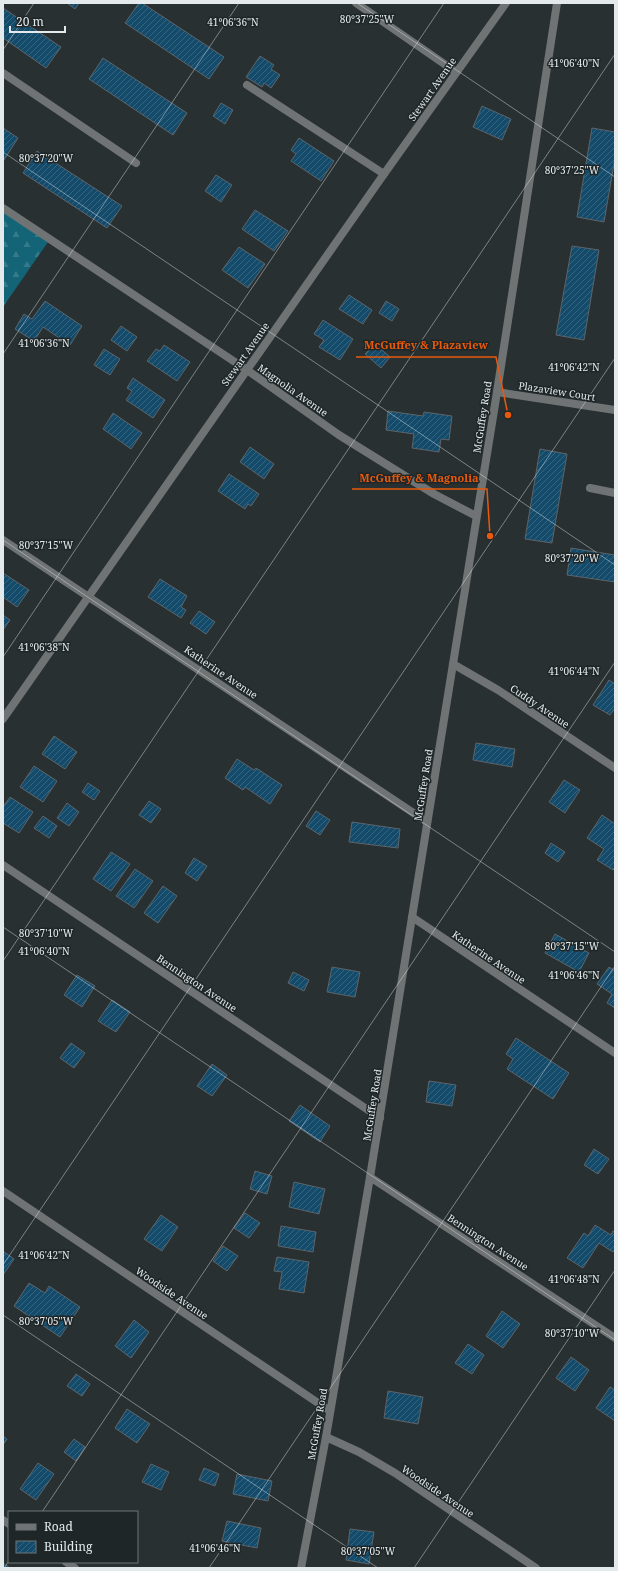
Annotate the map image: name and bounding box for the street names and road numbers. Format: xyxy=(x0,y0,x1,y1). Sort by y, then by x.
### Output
street label: Stewart Avenue xyxy=(405,54,459,124)
street label: Stewart Avenue xyxy=(218,319,272,389)
street label: Magnolia Avenue xyxy=(255,360,331,420)
street label: Plazaview Court xyxy=(518,378,597,404)
street label: McGuffey Road xyxy=(469,380,495,454)
street label: Katherine Avenue xyxy=(181,642,261,702)
street label: Cuddy Avenue xyxy=(508,681,572,731)
street label: McGuffey Road xyxy=(410,748,436,822)
street label: Katherine Avenue xyxy=(449,927,529,987)
street label: Bennington Avenue xyxy=(154,951,240,1015)
street label: McGuffey Road xyxy=(359,1068,385,1142)
street label: Bennington Avenue xyxy=(445,1211,531,1273)
street label: Woodside Avenue xyxy=(133,1263,211,1323)
street label: McGuffey Road xyxy=(304,1387,330,1461)
street label: Woodside Avenue xyxy=(399,1461,477,1521)

